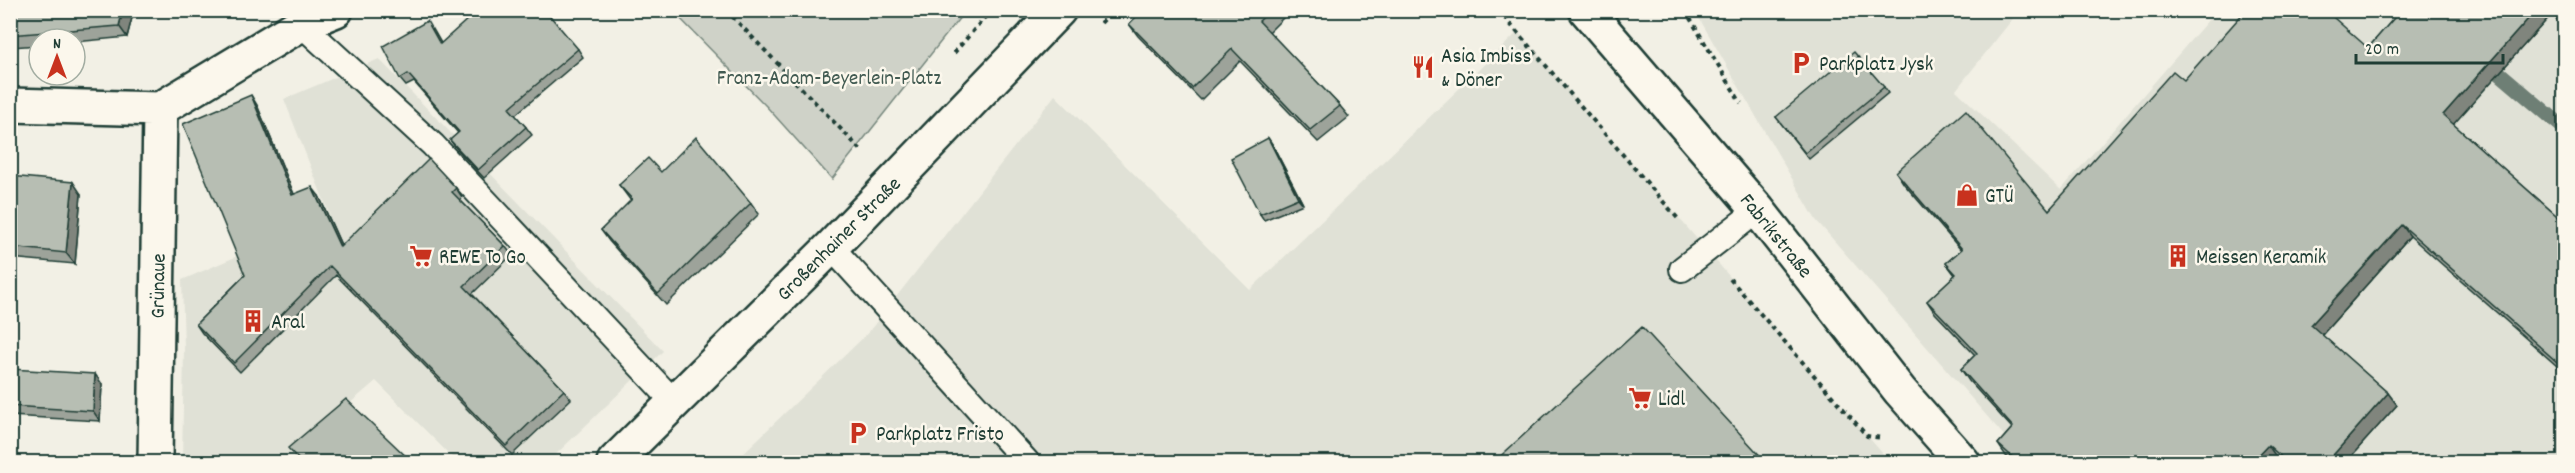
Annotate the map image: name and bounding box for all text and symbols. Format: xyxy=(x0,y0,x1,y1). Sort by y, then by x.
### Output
north arrow xyxy=(27,27,87,87)
scale bar xyxy=(2356,27,2503,65)
text: N xyxy=(53,33,61,56)
text: 20 m xyxy=(2365,38,2399,63)
place label: Asia Imbiss & Döner xyxy=(1441,43,1531,97)
parking icon: Parkplatz Jysk xyxy=(1788,50,1814,76)
place label: Parkplatz Jysk xyxy=(1819,51,1933,81)
restaurant icon: Asia Imbiss & Döner xyxy=(1410,54,1436,80)
park label: Franz-Adam-Beyerlein-Platz xyxy=(717,65,941,95)
street label: Großenhainer Straße xyxy=(771,171,909,309)
shop icon: GTÜ xyxy=(1954,182,1980,208)
place label: GTÜ xyxy=(1985,183,2014,213)
street label: Fabrikstraße xyxy=(1731,188,1818,286)
supermarket icon: REWE To Go xyxy=(408,243,434,269)
building icon: Meissen Keramik xyxy=(2165,243,2191,269)
place label: REWE To Go xyxy=(439,244,526,274)
place label: Meissen Keramik xyxy=(2196,244,2326,274)
street label: Grünaue xyxy=(144,253,176,319)
building icon: Aral xyxy=(240,308,266,334)
place label: Aral xyxy=(271,309,305,339)
supermarket icon: Lidl xyxy=(1627,385,1653,411)
place label: Lidl xyxy=(1658,386,1685,416)
parking icon: Parkplatz Fristo xyxy=(845,420,871,446)
place label: Parkplatz Fristo xyxy=(876,421,1004,451)

